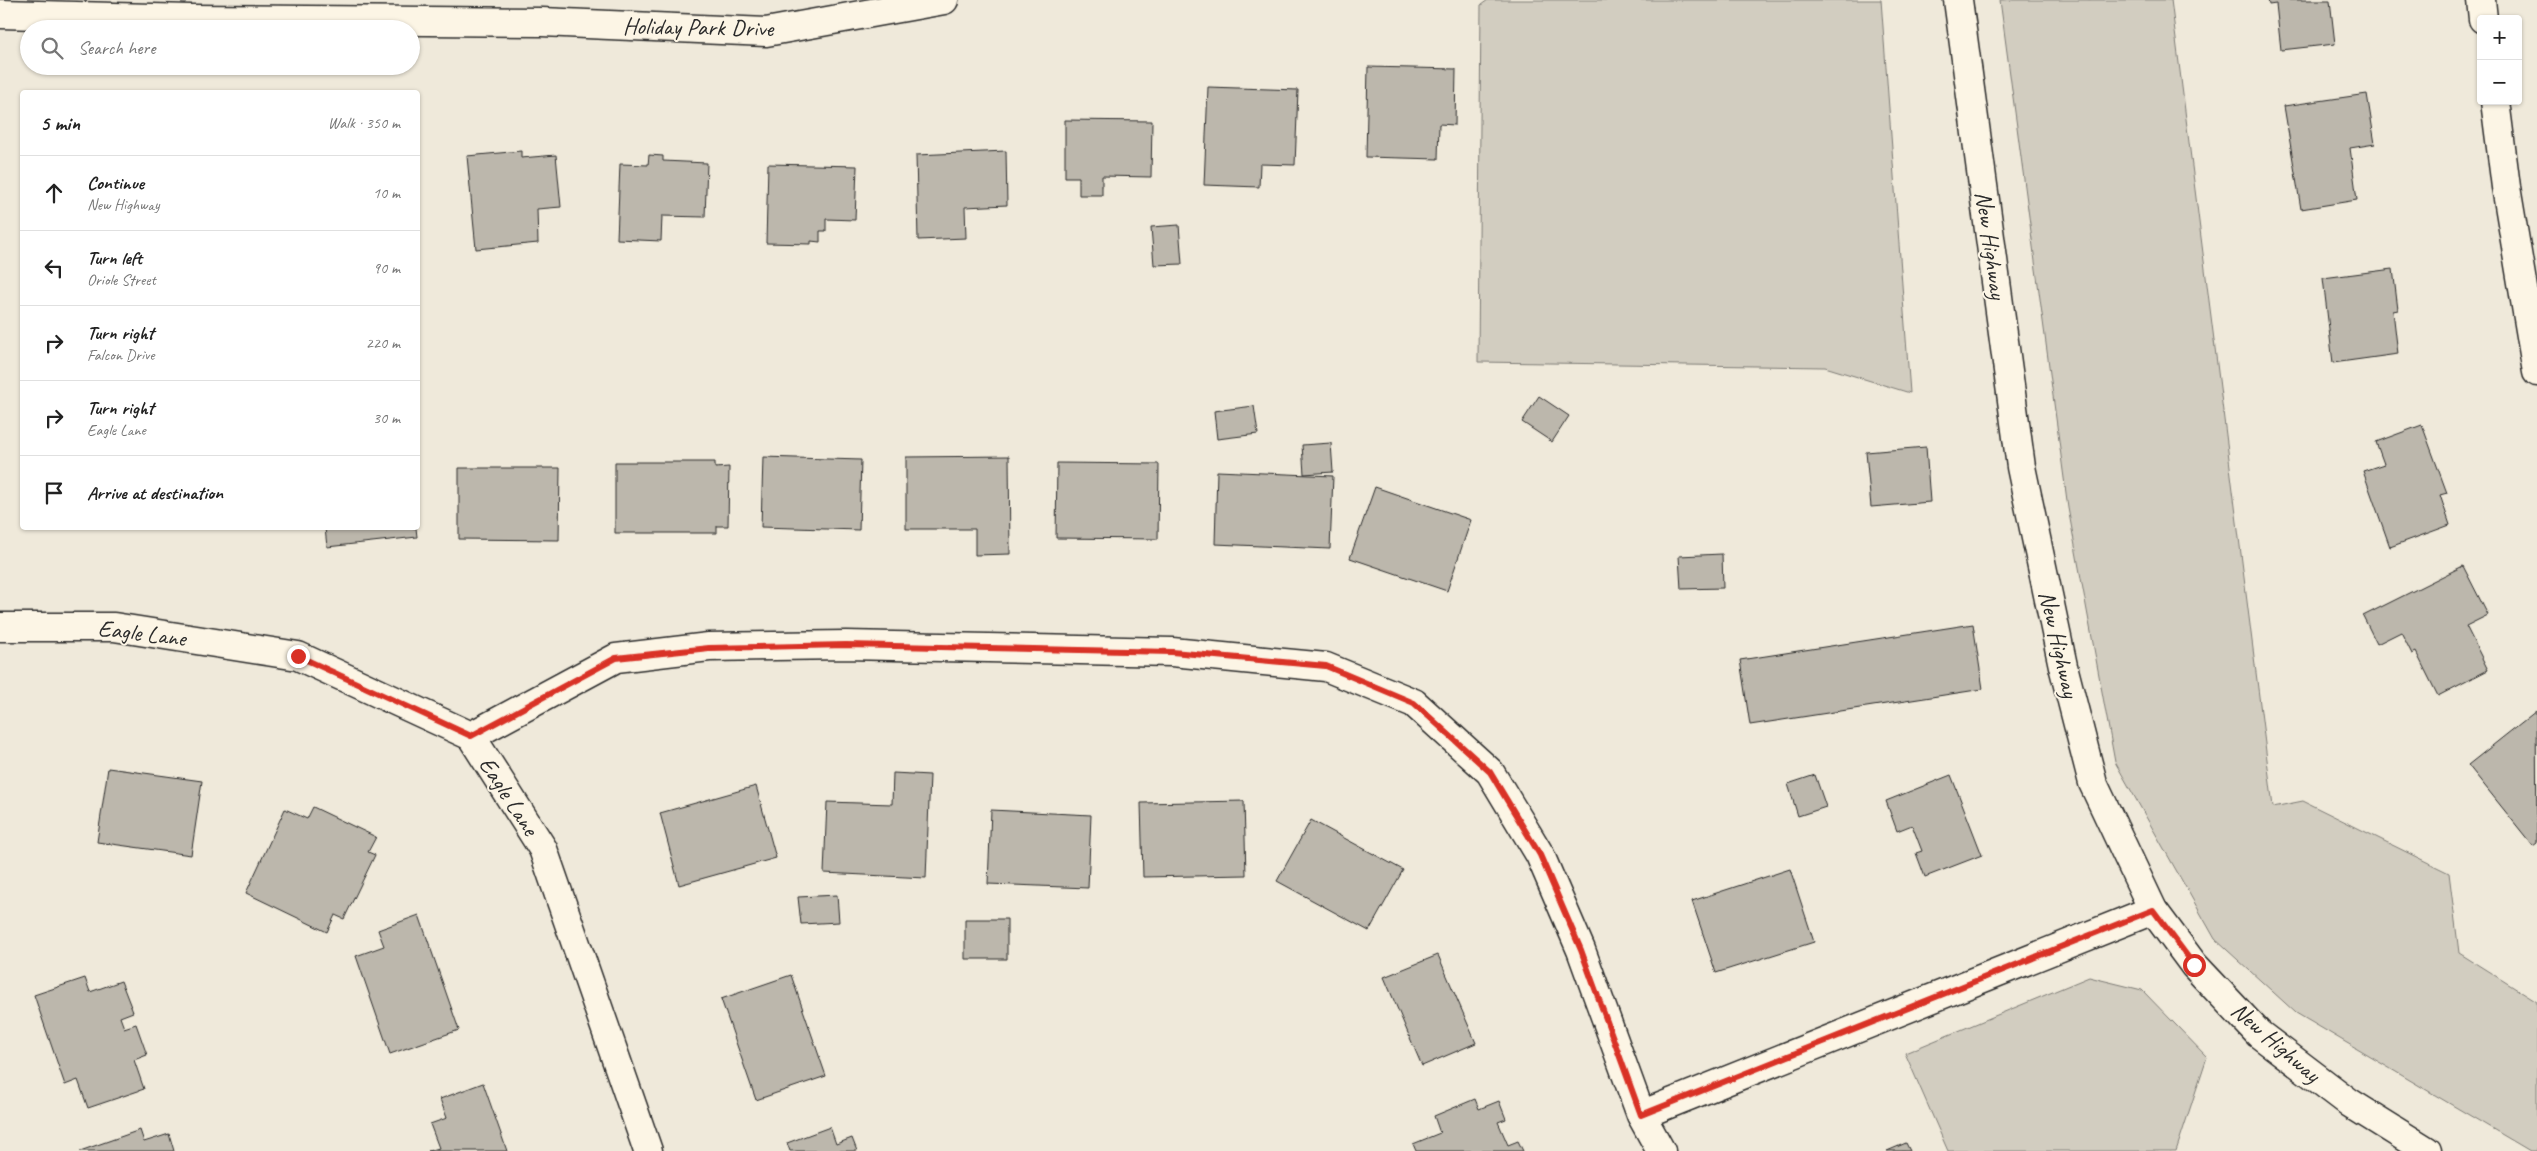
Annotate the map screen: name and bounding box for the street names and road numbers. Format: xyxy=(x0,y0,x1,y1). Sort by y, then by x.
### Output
street label: Holiday Park Drive xyxy=(623,11,776,43)
street label: New Highway xyxy=(1969,189,2014,303)
street label: New Highway xyxy=(2032,588,2086,702)
street label: Eagle Lane xyxy=(96,613,190,654)
street label: Eagle Lane xyxy=(472,751,547,843)
street label: New Highway xyxy=(2225,995,2328,1090)

